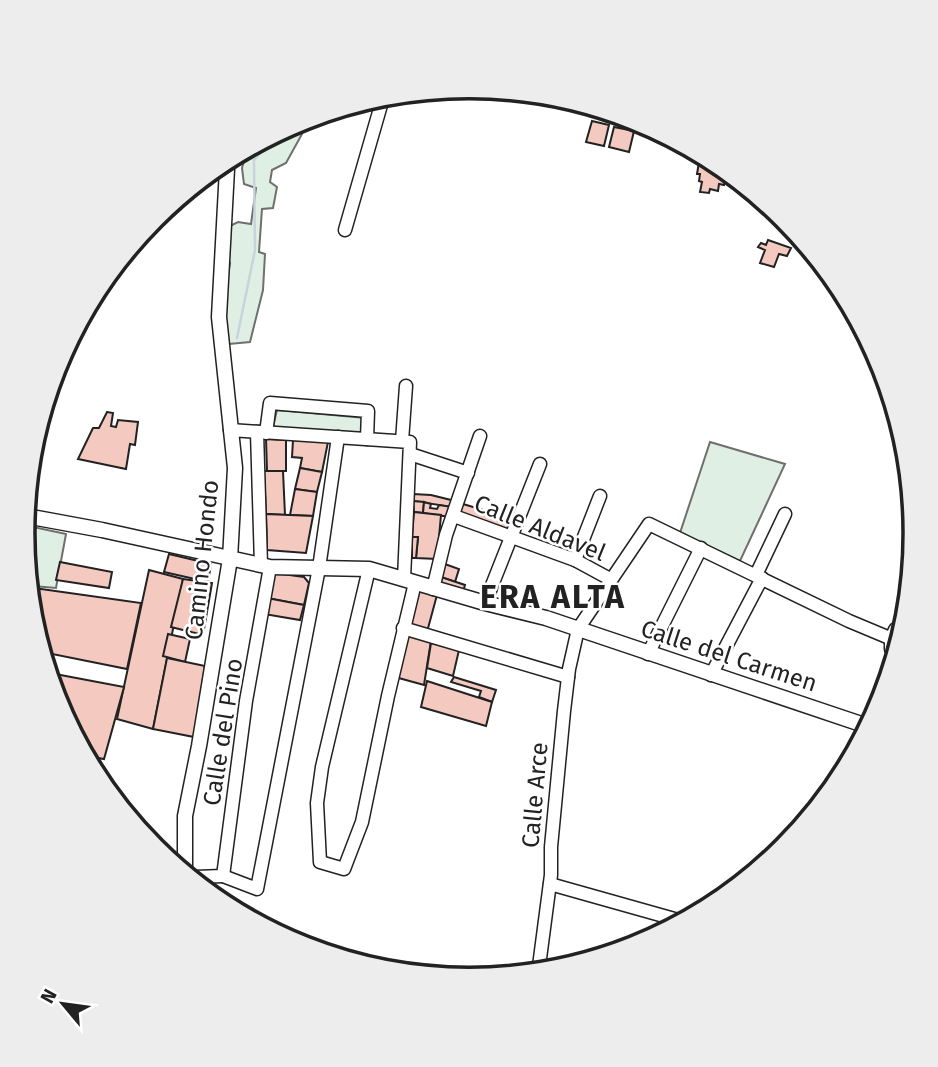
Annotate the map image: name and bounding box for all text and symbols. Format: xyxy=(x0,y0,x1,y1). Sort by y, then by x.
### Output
street label: Camino Hondo xyxy=(180,479,224,641)
street label: Calle Aldavel xyxy=(470,489,610,567)
district label: ERA ALTA xyxy=(480,578,626,616)
street label: Calle del Carmen xyxy=(637,614,821,698)
street label: Calle del Pino xyxy=(198,656,248,808)
street label: Calle Arce xyxy=(516,741,554,849)
north arrow xyxy=(28,969,98,1039)
text: N xyxy=(35,985,62,1007)

